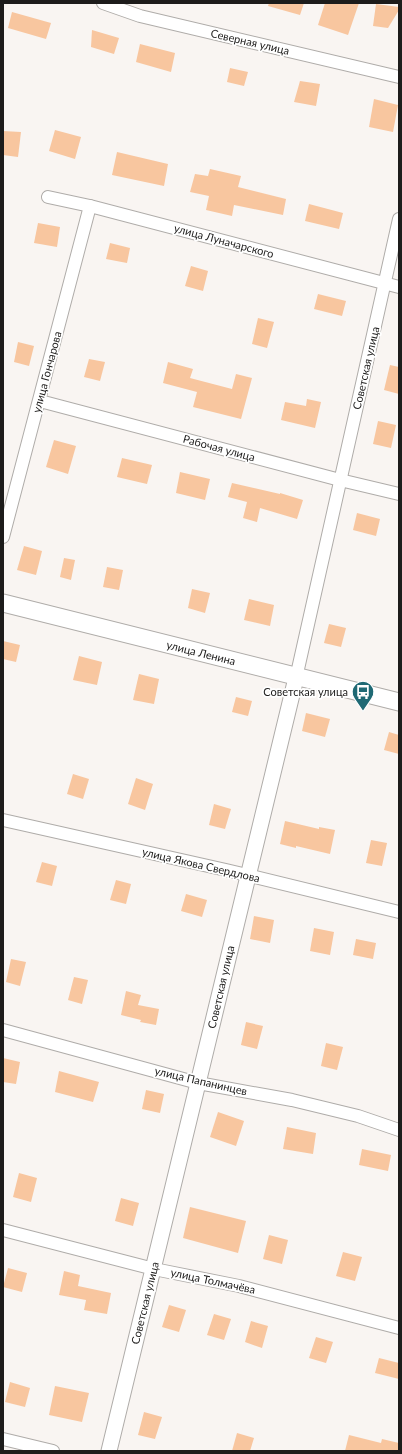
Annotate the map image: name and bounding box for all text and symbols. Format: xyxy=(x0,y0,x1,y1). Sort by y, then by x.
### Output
street label: Северная улица xyxy=(209,26,291,57)
street label: улица Луначарского xyxy=(173,221,275,260)
street label: Советская улица xyxy=(350,325,381,411)
street label: улица Гончарова xyxy=(29,330,64,414)
street label: Рабочая улица xyxy=(182,432,257,463)
street label: улица Ленина xyxy=(165,638,237,667)
bus stop icon: Советская улица xyxy=(350,679,376,712)
place label: Советская улица xyxy=(263,685,348,698)
street label: улица Якова Свердлова xyxy=(141,845,261,884)
street label: Советская улица xyxy=(205,944,236,1030)
street label: улица Папанинцев xyxy=(154,1064,249,1097)
street label: Советская улица xyxy=(128,1260,161,1346)
street label: улица Толмачёва xyxy=(170,1265,257,1296)

